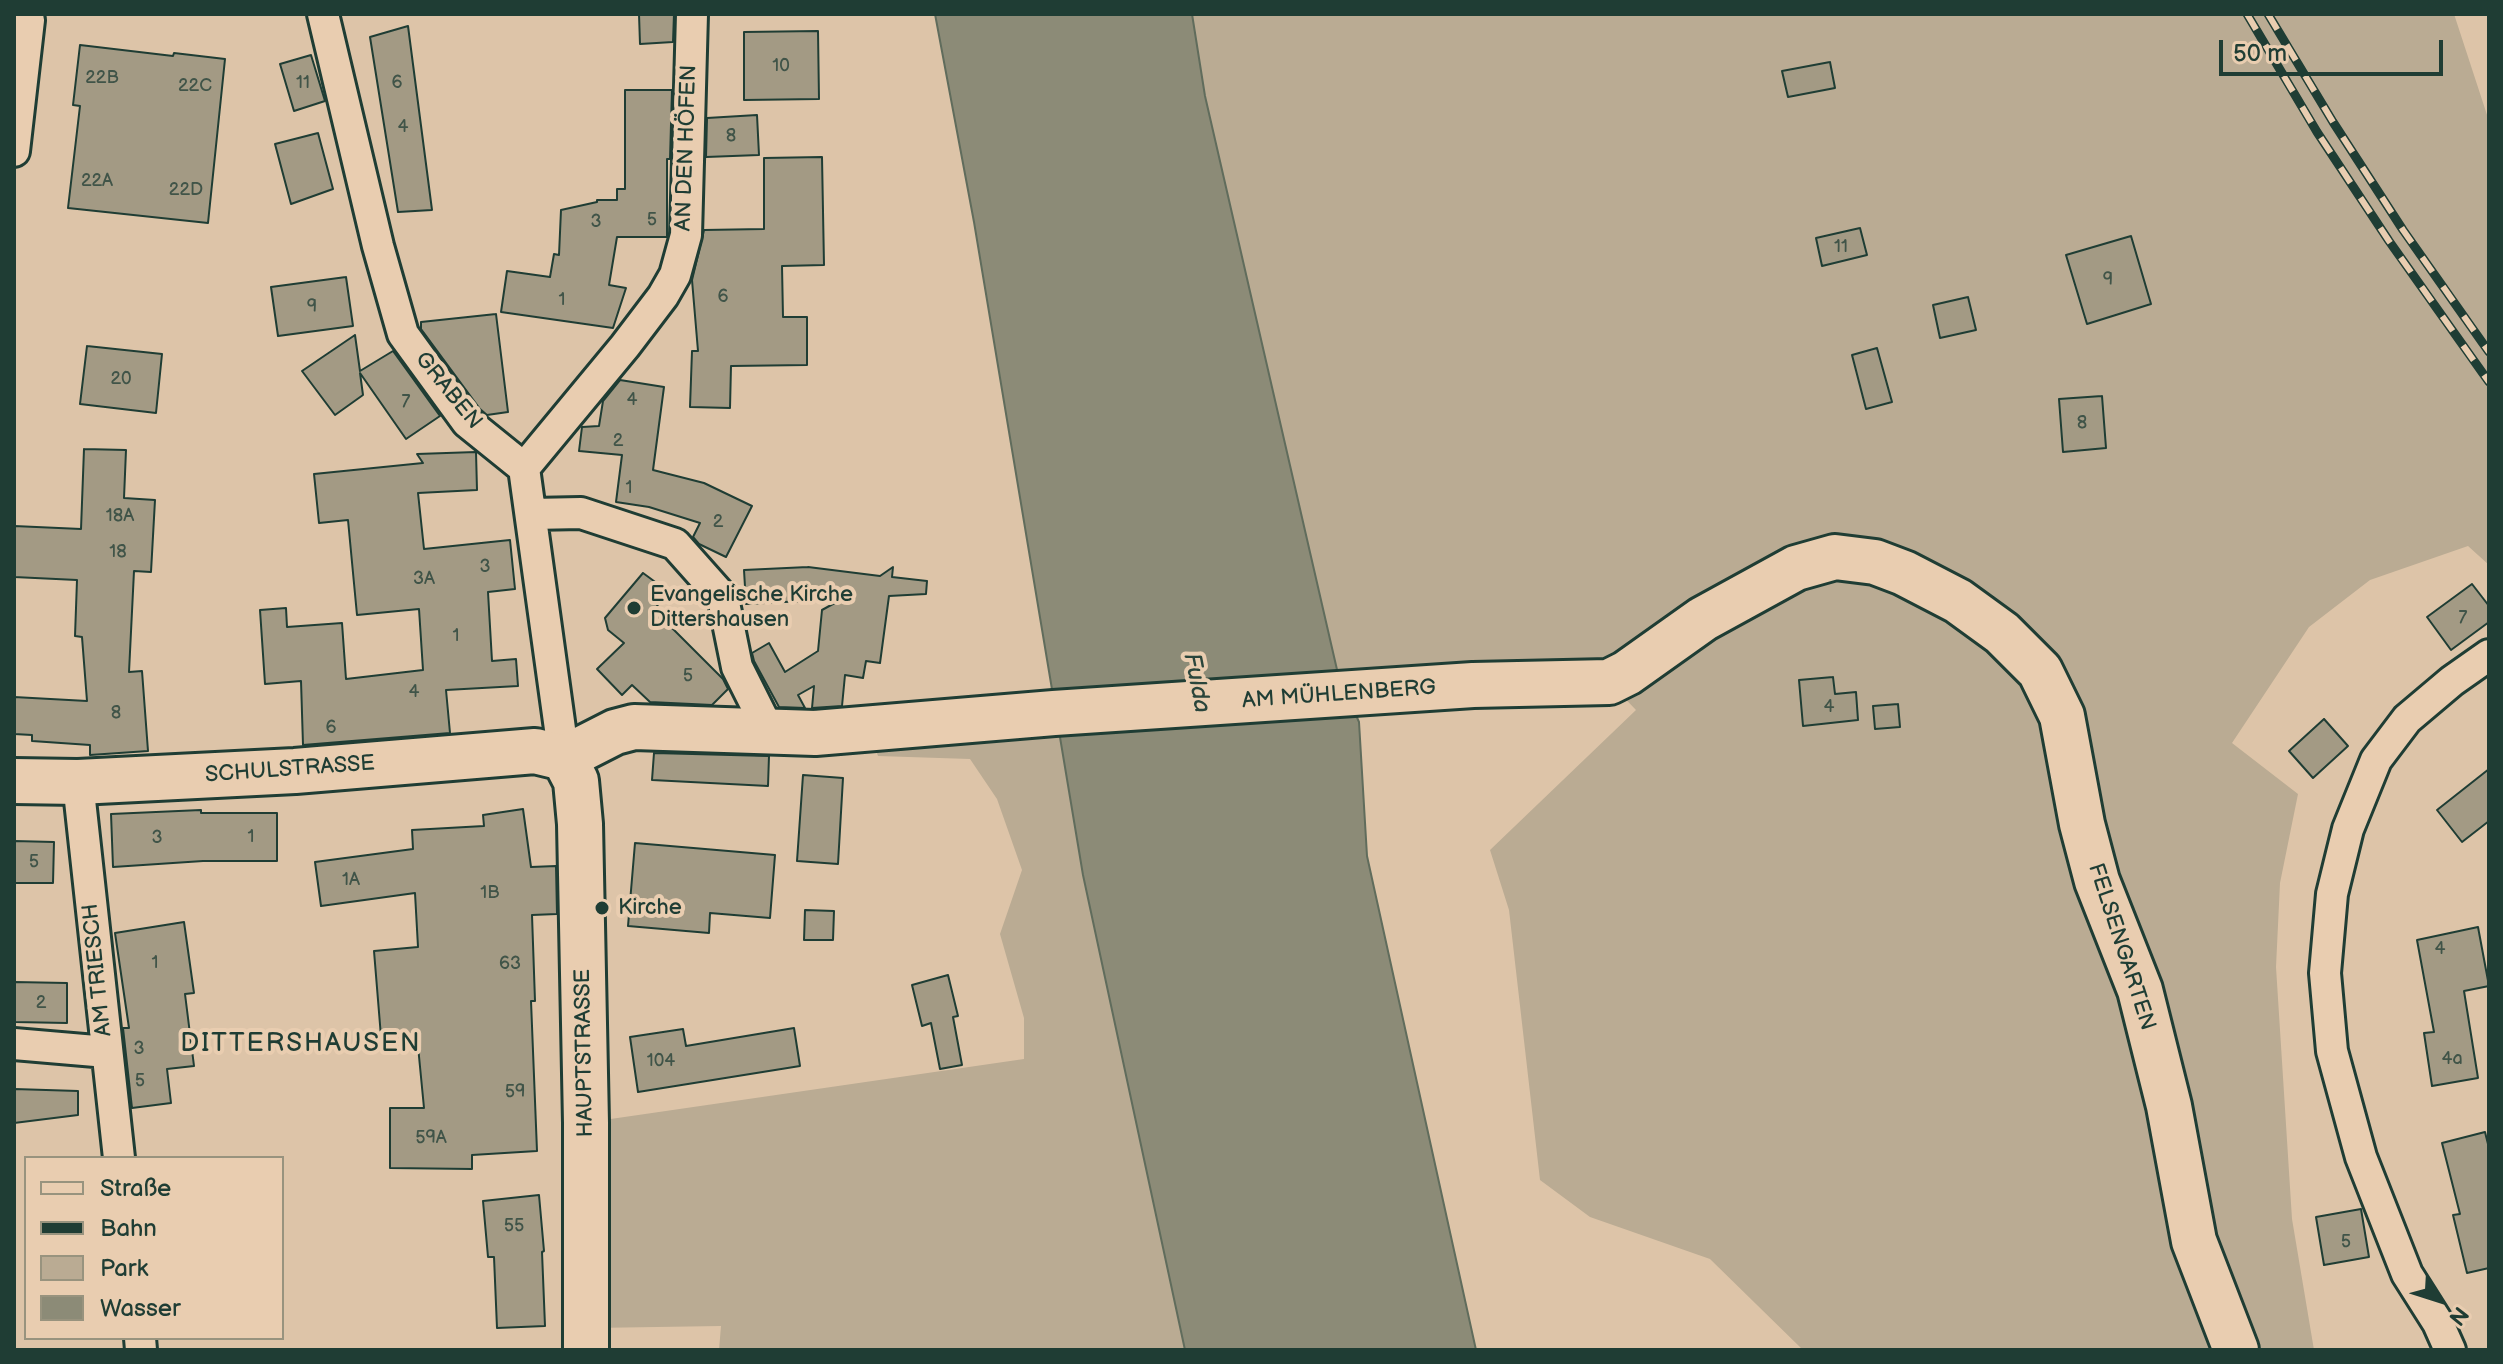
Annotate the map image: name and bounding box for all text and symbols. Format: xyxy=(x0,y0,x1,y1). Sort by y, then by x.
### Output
scale bar xyxy=(2223,24,2447,74)
text: 50 m xyxy=(2233,39,2287,68)
house number: 10 xyxy=(772,55,790,77)
street label: AN DEN HÖFEN xyxy=(671,64,703,232)
house number: 22B xyxy=(85,67,119,89)
house number: 11 xyxy=(296,72,310,94)
house number: 6 xyxy=(392,72,402,94)
house number: 22C xyxy=(178,75,212,97)
house number: 4 xyxy=(398,116,408,138)
house number: 8 xyxy=(726,125,736,147)
house number: 22A xyxy=(81,170,113,192)
house number: 22D xyxy=(169,179,203,201)
house number: 5 xyxy=(647,209,657,231)
house number: 3 xyxy=(590,211,602,233)
house number: 11 xyxy=(1834,236,1848,258)
house number: 9 xyxy=(2103,269,2113,291)
house number: 6 xyxy=(718,286,728,308)
house number: 1 xyxy=(559,289,565,311)
house number: 9 xyxy=(307,296,317,318)
street label: GRABEN xyxy=(409,347,487,435)
house number: 20 xyxy=(110,368,132,390)
house number: 4 xyxy=(627,389,637,411)
house number: 7 xyxy=(402,391,410,413)
house number: 8 xyxy=(2077,412,2087,434)
house number: 2 xyxy=(613,430,623,452)
house number: 1 xyxy=(626,477,632,499)
house number: 18A xyxy=(106,505,134,527)
house number: 2 xyxy=(713,511,723,533)
house number: 18 xyxy=(109,541,127,563)
house number: 3 xyxy=(479,556,491,578)
house number: 3A xyxy=(413,568,435,590)
place label: Evangelische Kirche Dittershausen xyxy=(650,582,853,634)
marker: Evangelische Kirche Dittershausen xyxy=(625,599,643,617)
house number: 7 xyxy=(2459,607,2467,629)
house number: 1 xyxy=(453,625,459,647)
water label: Fulda xyxy=(1176,651,1216,715)
house number: 5 xyxy=(683,665,693,687)
street label: AM MÜHLENBERG xyxy=(1241,675,1437,715)
house number: 4 xyxy=(409,681,419,703)
house number: 4 xyxy=(1824,696,1834,718)
house number: 8 xyxy=(111,702,121,724)
house number: 6 xyxy=(326,717,336,739)
street label: SCHULSTRASSE xyxy=(204,751,376,789)
house number: 1 xyxy=(248,826,254,848)
house number: 3 xyxy=(151,827,163,849)
house number: 5 xyxy=(29,851,39,873)
street label: FELSENGARTEN xyxy=(2082,860,2160,1034)
house number: 1A xyxy=(342,869,360,891)
house number: 1B xyxy=(480,882,500,904)
place label: Kirche xyxy=(618,895,682,921)
marker: Kirche xyxy=(593,899,611,917)
street label: AM TRIESCH xyxy=(78,902,118,1038)
house number: 4 xyxy=(2435,938,2445,960)
house number: 1 xyxy=(152,952,158,974)
house number: 63 xyxy=(499,953,521,975)
street label: HAUPTSTRASSE xyxy=(570,969,600,1137)
house number: 2 xyxy=(36,992,46,1014)
district label: DITTERSHAUSEN xyxy=(180,1028,422,1060)
house number: 3 xyxy=(133,1038,145,1060)
house number: 4a xyxy=(2441,1048,2463,1070)
house number: 104 xyxy=(647,1050,675,1072)
house number: 5 xyxy=(135,1070,145,1092)
house number: 59 xyxy=(505,1081,525,1103)
house number: 59A xyxy=(415,1127,447,1149)
legend xyxy=(24,1156,284,1340)
text: Straße xyxy=(100,1174,171,1203)
text: Bahn xyxy=(100,1214,157,1243)
house number: 55 xyxy=(504,1215,524,1237)
house number: 5 xyxy=(2341,1231,2351,1253)
text: Park xyxy=(100,1254,148,1283)
north arrow xyxy=(2399,1260,2479,1340)
text: Wasser xyxy=(100,1294,181,1323)
text: N xyxy=(2442,1300,2474,1330)

